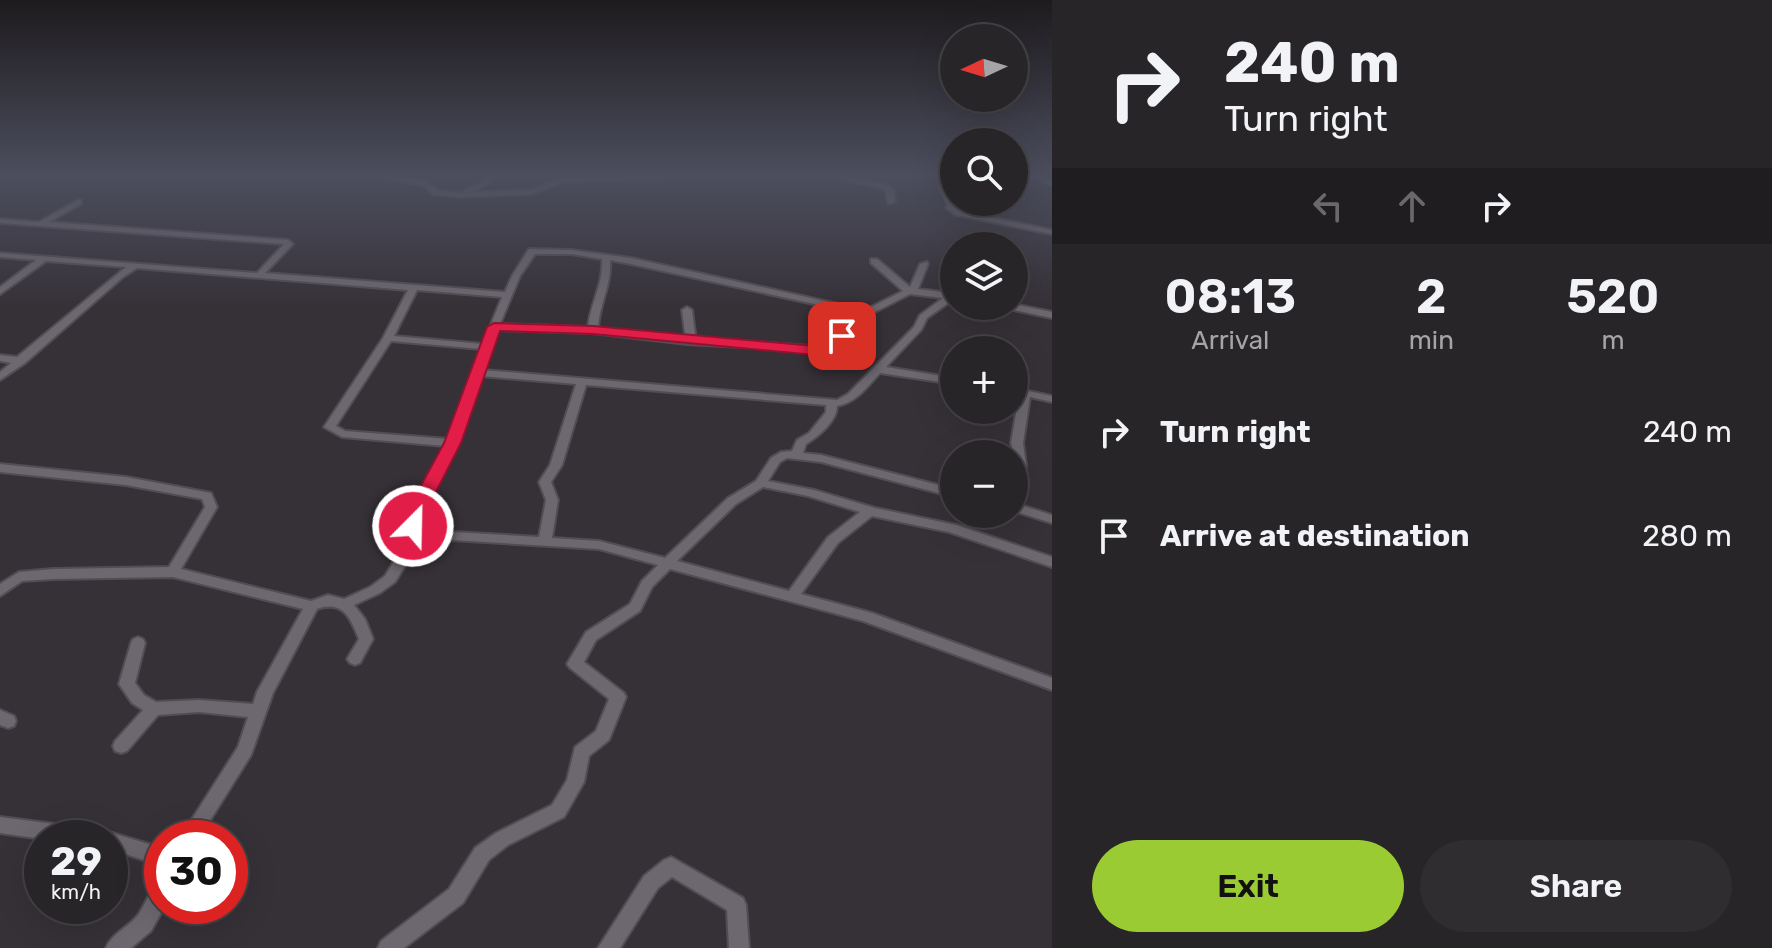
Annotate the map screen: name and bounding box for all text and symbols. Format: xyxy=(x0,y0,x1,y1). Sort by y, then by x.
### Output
north arrow xyxy=(940,24,1028,112)
map controls xyxy=(940,24,1028,528)
text: 240 m xyxy=(1224,30,1400,96)
icon: right xyxy=(1092,32,1196,136)
text: Turn right xyxy=(1224,97,1388,140)
button: search xyxy=(940,128,1028,216)
icon: left xyxy=(1306,184,1350,228)
icon: ahead xyxy=(1390,184,1434,228)
icon: right xyxy=(1474,184,1518,228)
button: layers xyxy=(940,232,1028,320)
text: 08:13 xyxy=(1165,268,1296,325)
text: 2 xyxy=(1416,268,1447,325)
text: 520 xyxy=(1567,268,1659,325)
pin xyxy=(808,302,876,370)
icon: arrive xyxy=(820,314,864,358)
text: Arrival xyxy=(1191,325,1269,356)
text: min xyxy=(1409,325,1454,356)
text: m xyxy=(1601,325,1625,356)
button: + xyxy=(940,336,1028,424)
icon: right xyxy=(1092,410,1136,454)
text: Turn right xyxy=(1160,414,1311,450)
text: 240 m xyxy=(1643,414,1732,450)
button: − xyxy=(940,440,1028,528)
position arrow xyxy=(371,484,455,568)
icon: arrive xyxy=(1092,514,1136,558)
text: Arrive at destination xyxy=(1160,518,1470,554)
text: 280 m xyxy=(1642,518,1732,554)
speed limit sign: 30 xyxy=(144,820,248,924)
text: 29 xyxy=(50,838,102,885)
button: Exit xyxy=(1092,840,1404,932)
button: Share xyxy=(1420,840,1732,932)
text: km/h xyxy=(51,880,101,904)

